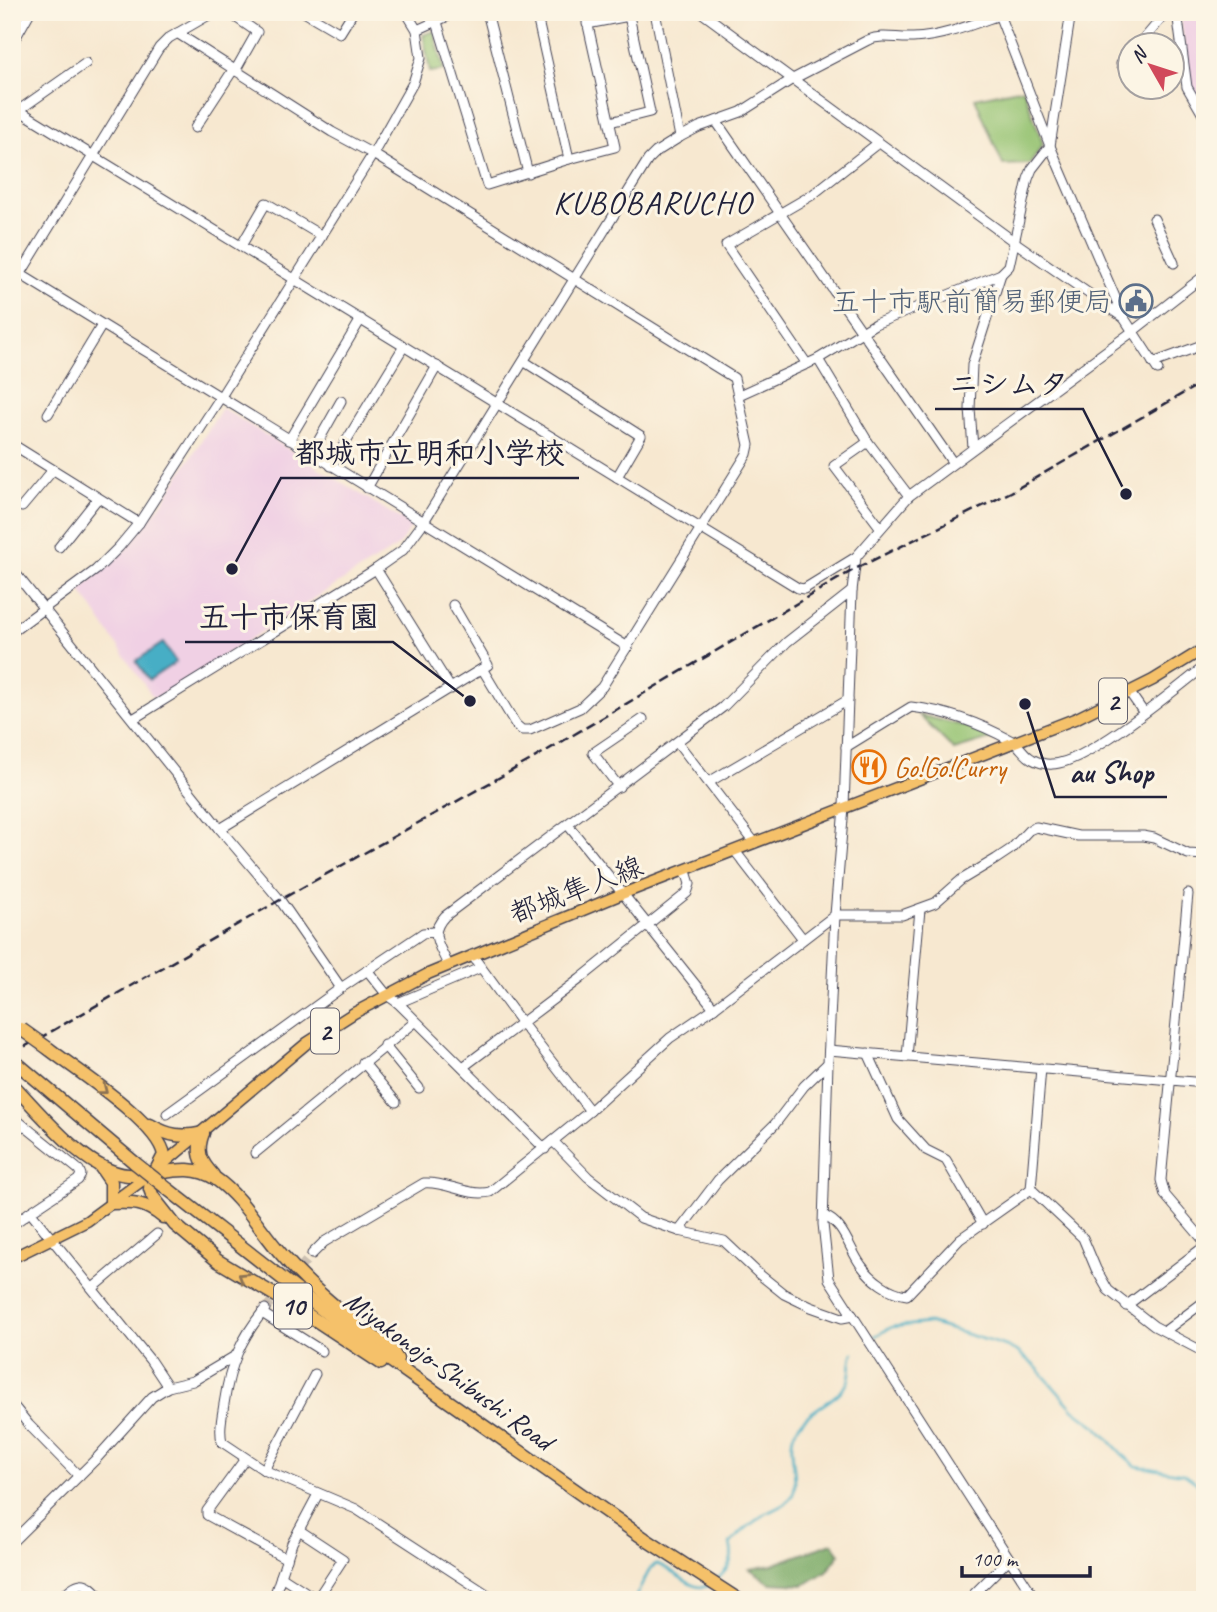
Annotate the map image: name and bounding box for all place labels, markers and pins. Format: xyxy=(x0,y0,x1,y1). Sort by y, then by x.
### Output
public building icon: 五十市駅前簡易郵便局 xyxy=(1117,282,1155,320)
place label: 五十市駅前簡易郵便局 xyxy=(832,284,1112,319)
callout: ニシムタ xyxy=(935,358,1083,409)
callout: 都城市立明和小学校 xyxy=(281,427,579,478)
callout: 五十市保育園 xyxy=(185,591,393,642)
callout: au Shop xyxy=(1055,746,1167,797)
restaurant icon: Go!Go!Curry xyxy=(850,748,888,786)
place label: Go!Go!Curry xyxy=(894,750,1008,785)

